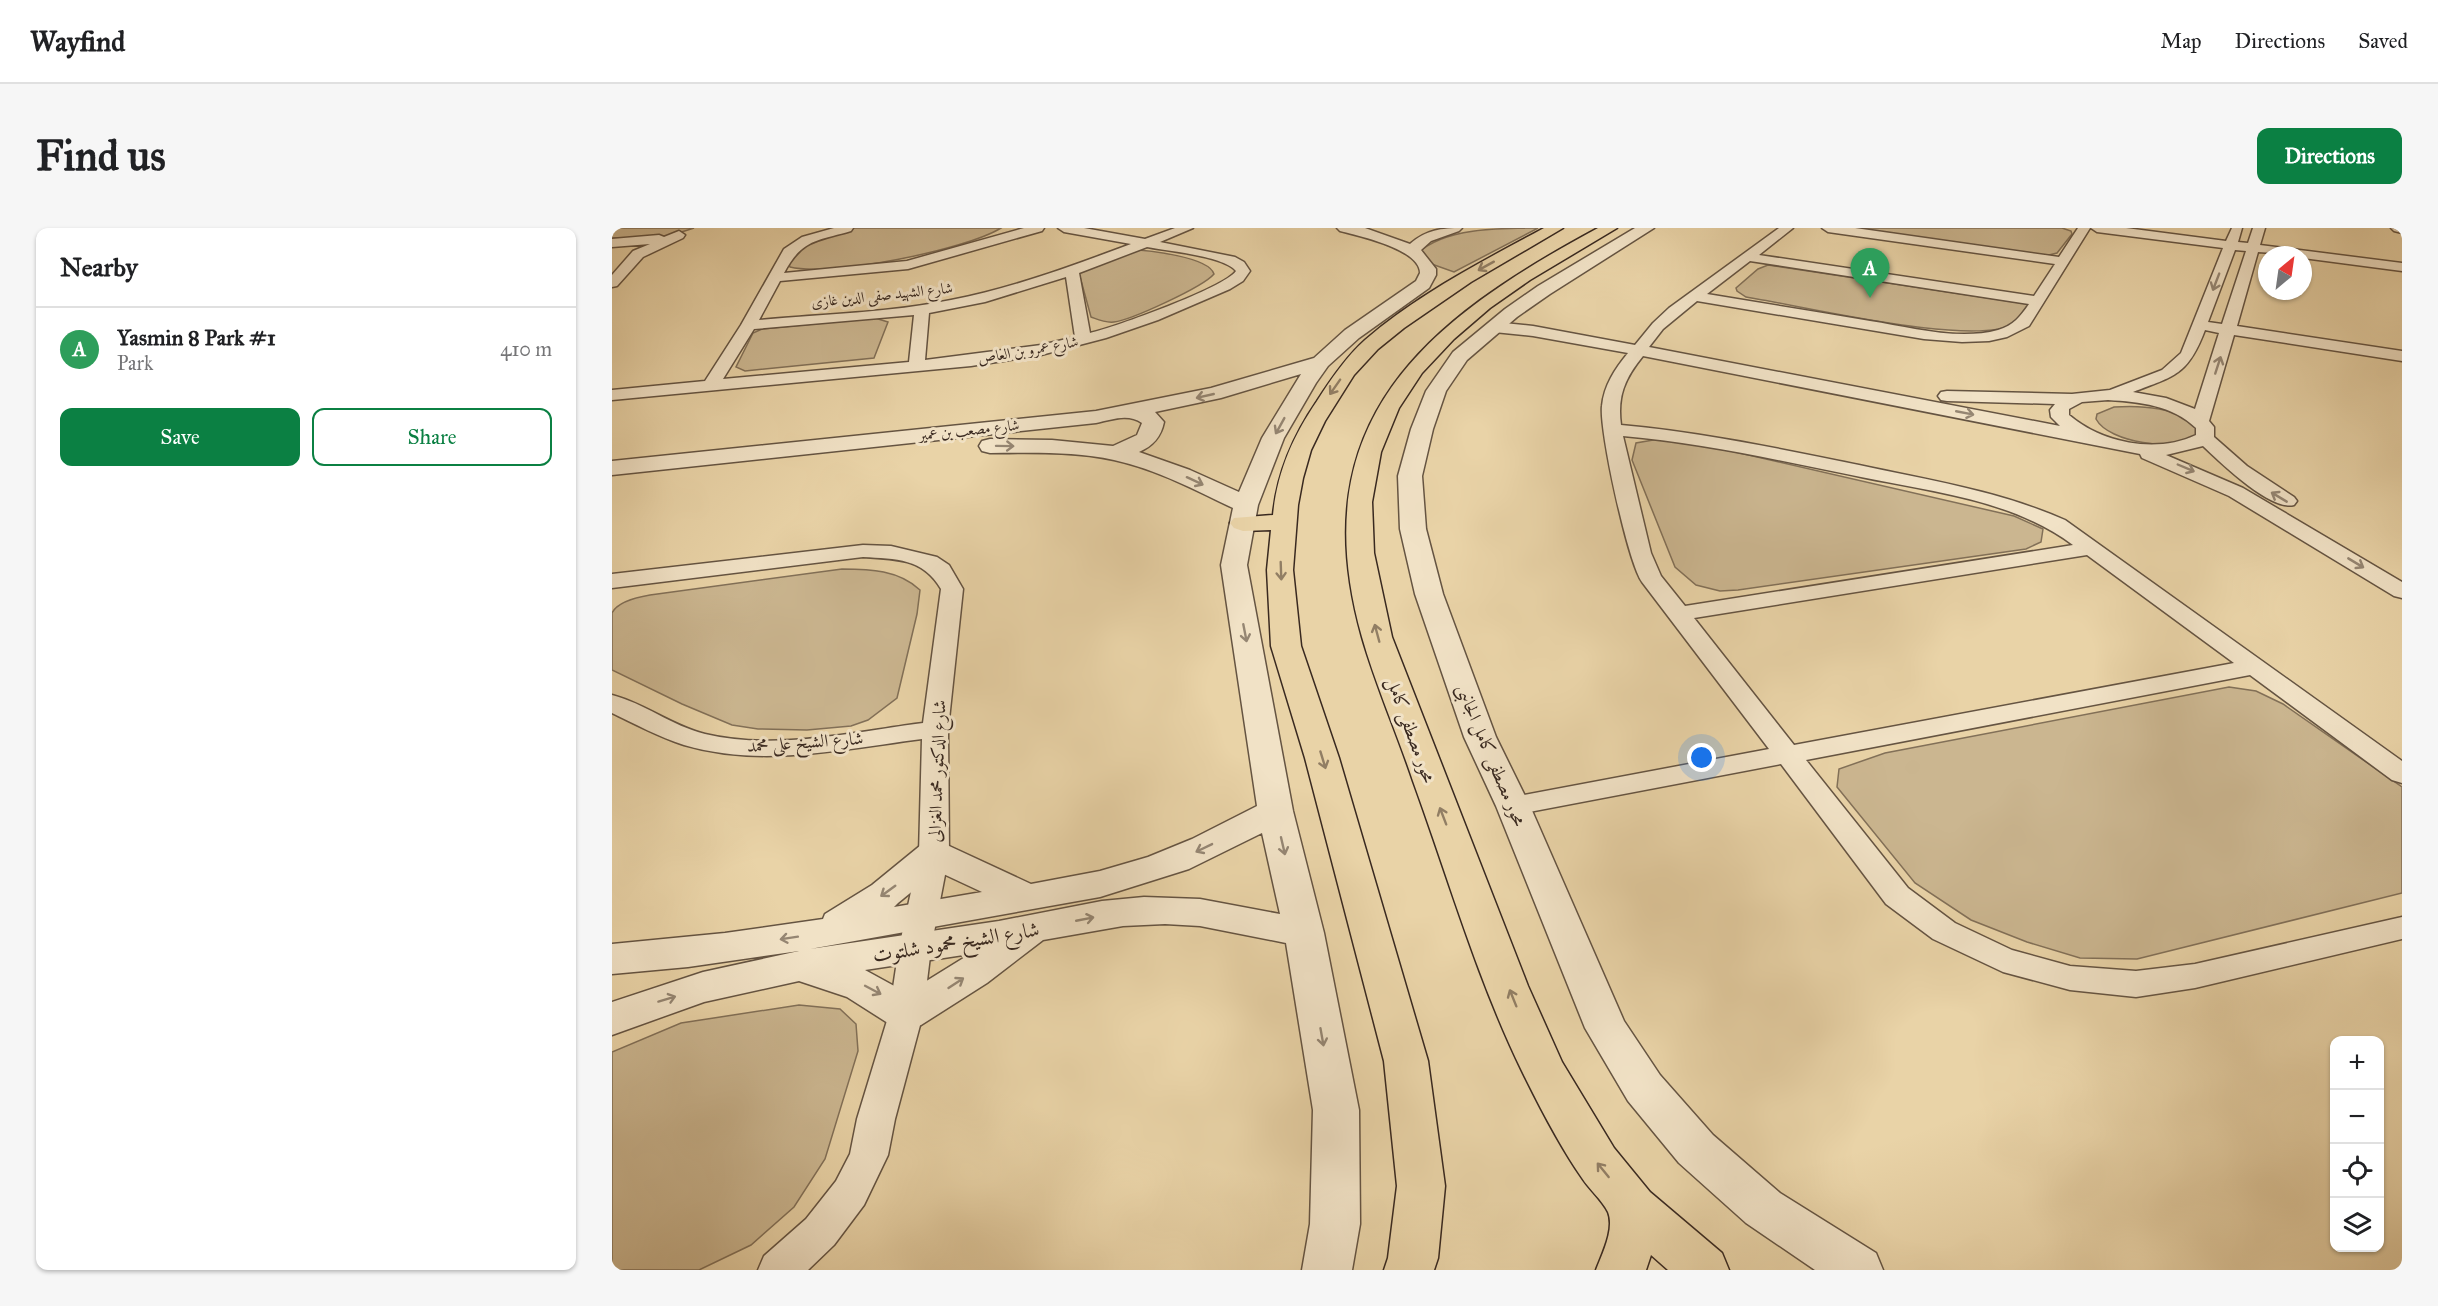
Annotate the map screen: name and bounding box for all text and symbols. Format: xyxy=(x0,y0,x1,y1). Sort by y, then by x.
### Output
text: Wayfind xyxy=(30,24,125,59)
text: Map xyxy=(2161,28,2202,54)
text: Directions xyxy=(2235,28,2325,54)
text: Saved xyxy=(2358,28,2408,54)
button: Directions xyxy=(2257,128,2402,184)
text: Find us xyxy=(36,130,166,182)
north arrow xyxy=(2258,246,2312,300)
pin: A xyxy=(1850,248,1890,298)
text: Nearby xyxy=(60,251,138,283)
one-way arrow xyxy=(1477,261,1495,272)
one-way arrow xyxy=(2210,273,2221,291)
street label: شارع الشهيد صفى الدين غازى xyxy=(810,279,954,315)
text: Yasmin 8 Park #1 xyxy=(117,324,276,351)
street label: شارع عمرو بن العاص xyxy=(976,332,1080,372)
text: A xyxy=(73,337,86,361)
text: 410 m xyxy=(500,337,552,361)
text: Park xyxy=(117,351,153,375)
one-way arrow xyxy=(2213,356,2224,375)
one-way arrow xyxy=(1329,379,1341,395)
one-way arrow xyxy=(1195,391,1214,403)
button: Save xyxy=(60,408,300,466)
button: Share xyxy=(312,408,552,466)
one-way arrow xyxy=(1954,408,1974,419)
street label: شارع مصعب بن عمير xyxy=(916,416,1021,448)
one-way arrow xyxy=(1274,417,1285,435)
one-way arrow xyxy=(994,440,1014,452)
one-way arrow xyxy=(2176,463,2195,474)
one-way arrow xyxy=(1185,475,1203,487)
one-way arrow xyxy=(2271,490,2288,502)
one-way arrow xyxy=(2347,557,2364,569)
one-way arrow xyxy=(1275,560,1286,580)
one-way arrow xyxy=(1239,623,1250,643)
one-way arrow xyxy=(1370,624,1382,643)
street label: محور مصطفى كامل xyxy=(1380,674,1440,787)
street label: محور مصطفى كامل الجانبى xyxy=(1448,681,1531,831)
street label: شارع الدكتور محمد الغزالى xyxy=(924,699,954,843)
street label: شارع الشيخ على محمد xyxy=(746,727,864,762)
your location xyxy=(1687,743,1716,772)
one-way arrow xyxy=(1318,750,1329,769)
one-way arrow xyxy=(1437,807,1448,826)
one-way arrow xyxy=(1278,836,1290,855)
one-way arrow xyxy=(1196,843,1214,854)
one-way arrow xyxy=(881,885,897,897)
one-way arrow xyxy=(1075,913,1094,924)
street label: شارع الشيخ محمود شلتوت xyxy=(871,916,1042,974)
one-way arrow xyxy=(780,933,800,944)
one-way arrow xyxy=(947,977,964,989)
one-way arrow xyxy=(864,984,881,996)
one-way arrow xyxy=(1506,990,1517,1008)
one-way arrow xyxy=(657,993,676,1004)
one-way arrow xyxy=(1317,1026,1328,1046)
map controls xyxy=(2330,1036,2384,1252)
button: + xyxy=(2330,1036,2384,1090)
button: − xyxy=(2330,1090,2384,1144)
button: locate xyxy=(2330,1144,2384,1198)
one-way arrow xyxy=(1597,1162,1610,1178)
button: layers xyxy=(2330,1198,2384,1252)

